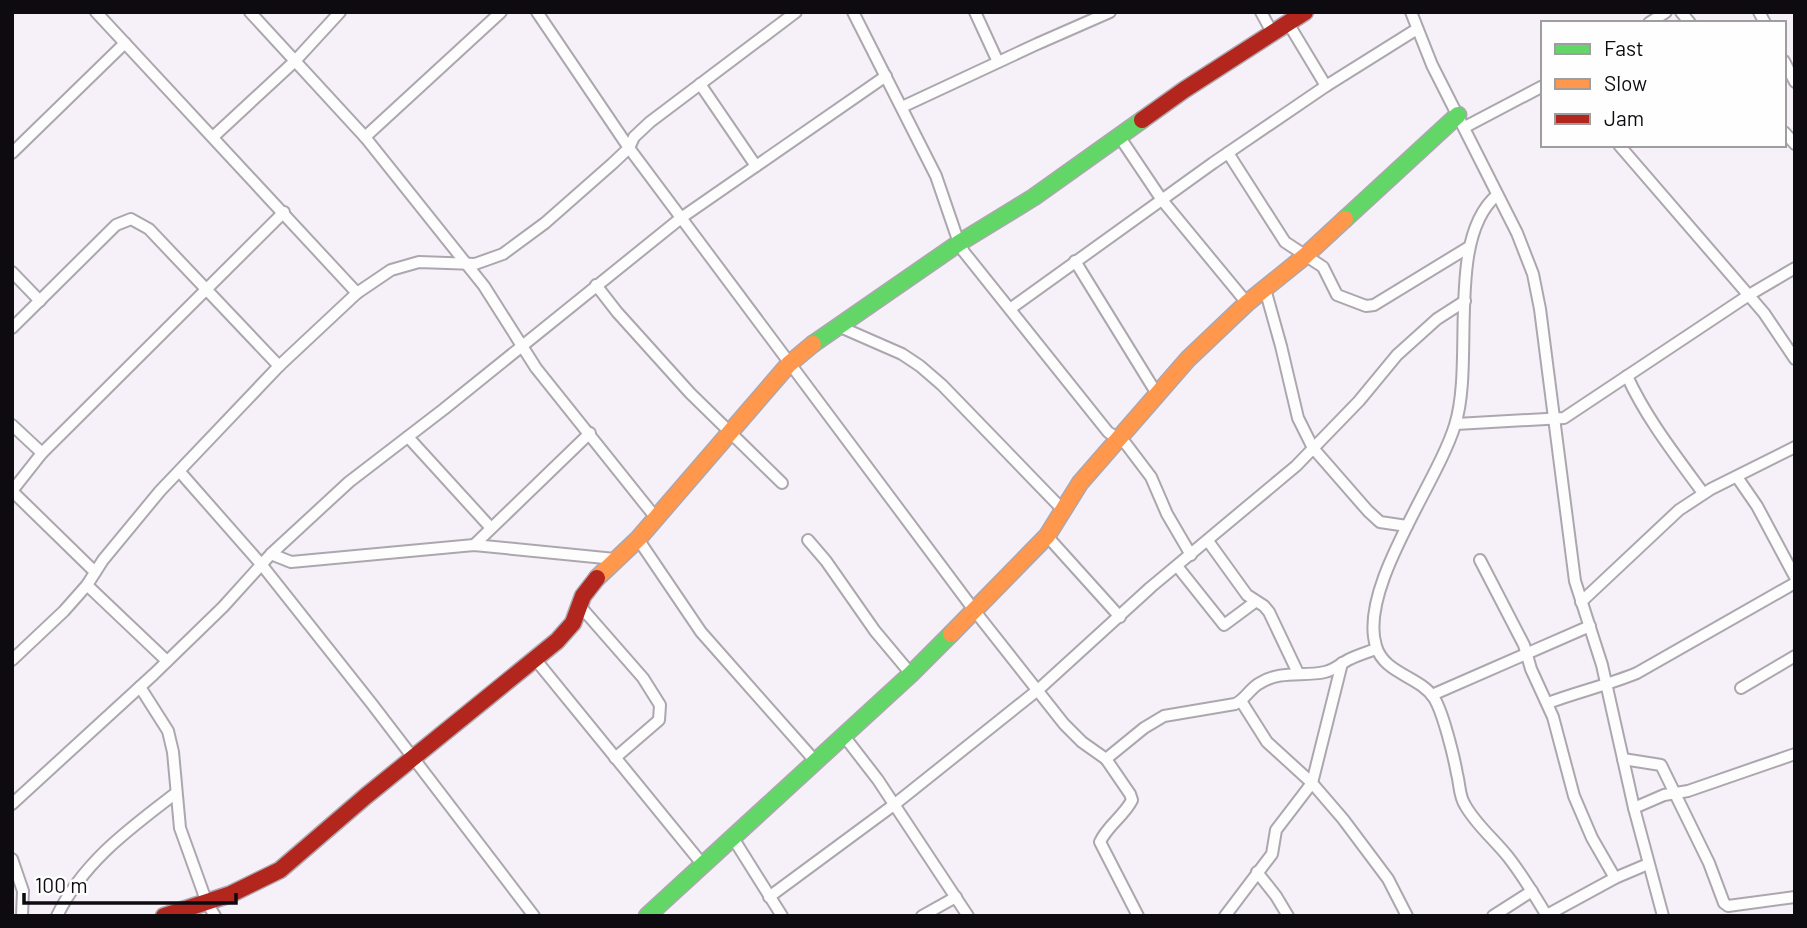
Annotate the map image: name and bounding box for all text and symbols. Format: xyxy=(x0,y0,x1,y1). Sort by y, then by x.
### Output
legend xyxy=(1541,21,1786,147)
text: Fast xyxy=(1604,35,1644,60)
text: Slow xyxy=(1604,70,1647,95)
text: Jam xyxy=(1604,105,1644,130)
scale bar xyxy=(24,862,236,906)
text: 100 m xyxy=(35,872,88,897)

